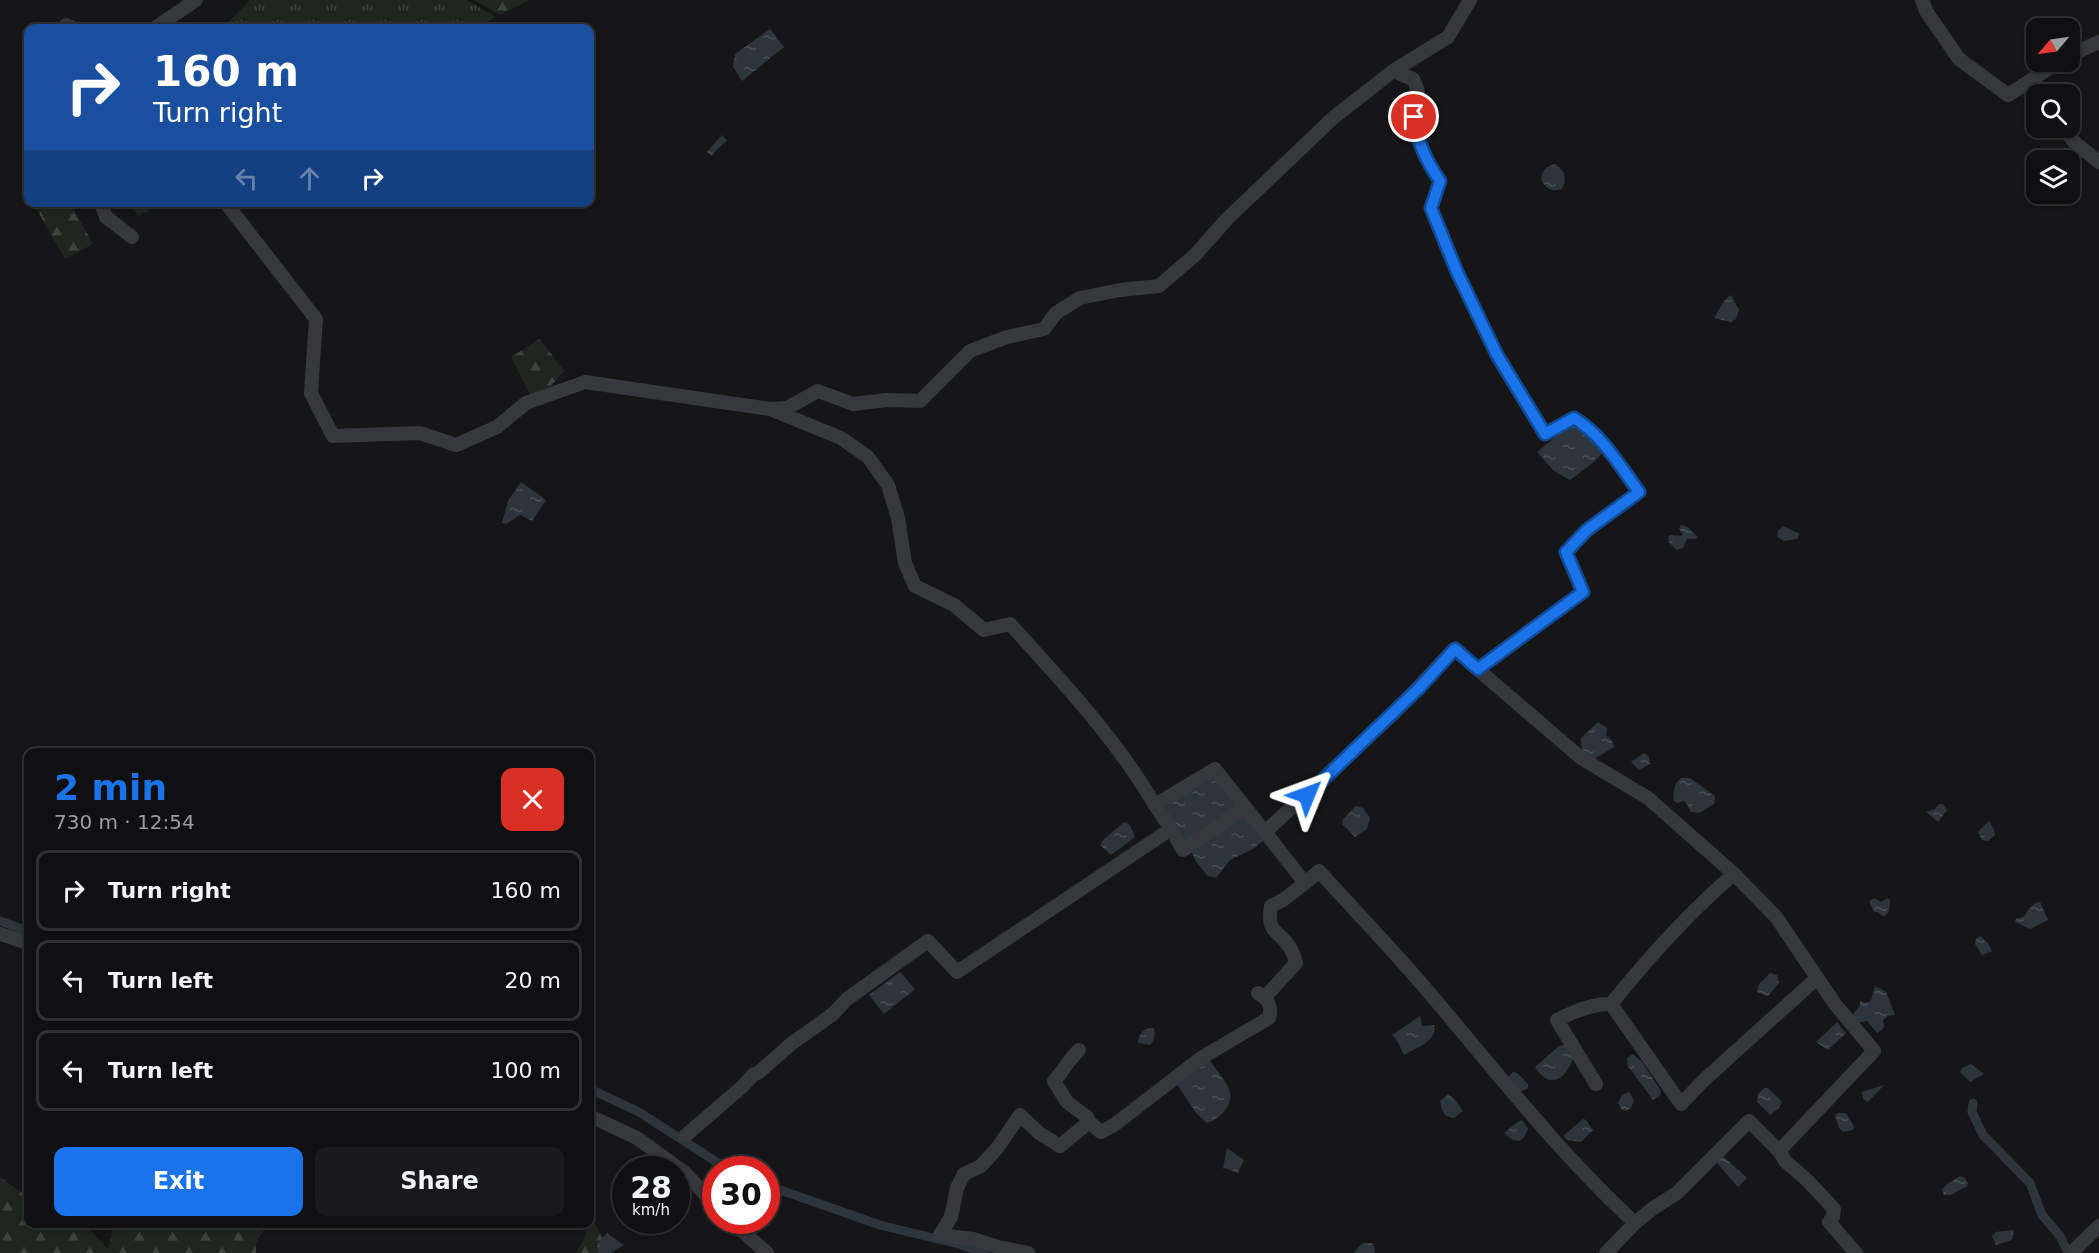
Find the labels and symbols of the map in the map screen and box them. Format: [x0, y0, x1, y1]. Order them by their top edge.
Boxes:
north arrow [2026, 18, 2080, 72]
pin [1388, 91, 1439, 142]
position arrow [1275, 763, 1339, 827]
speed limit sign: 30 [702, 1156, 780, 1234]

